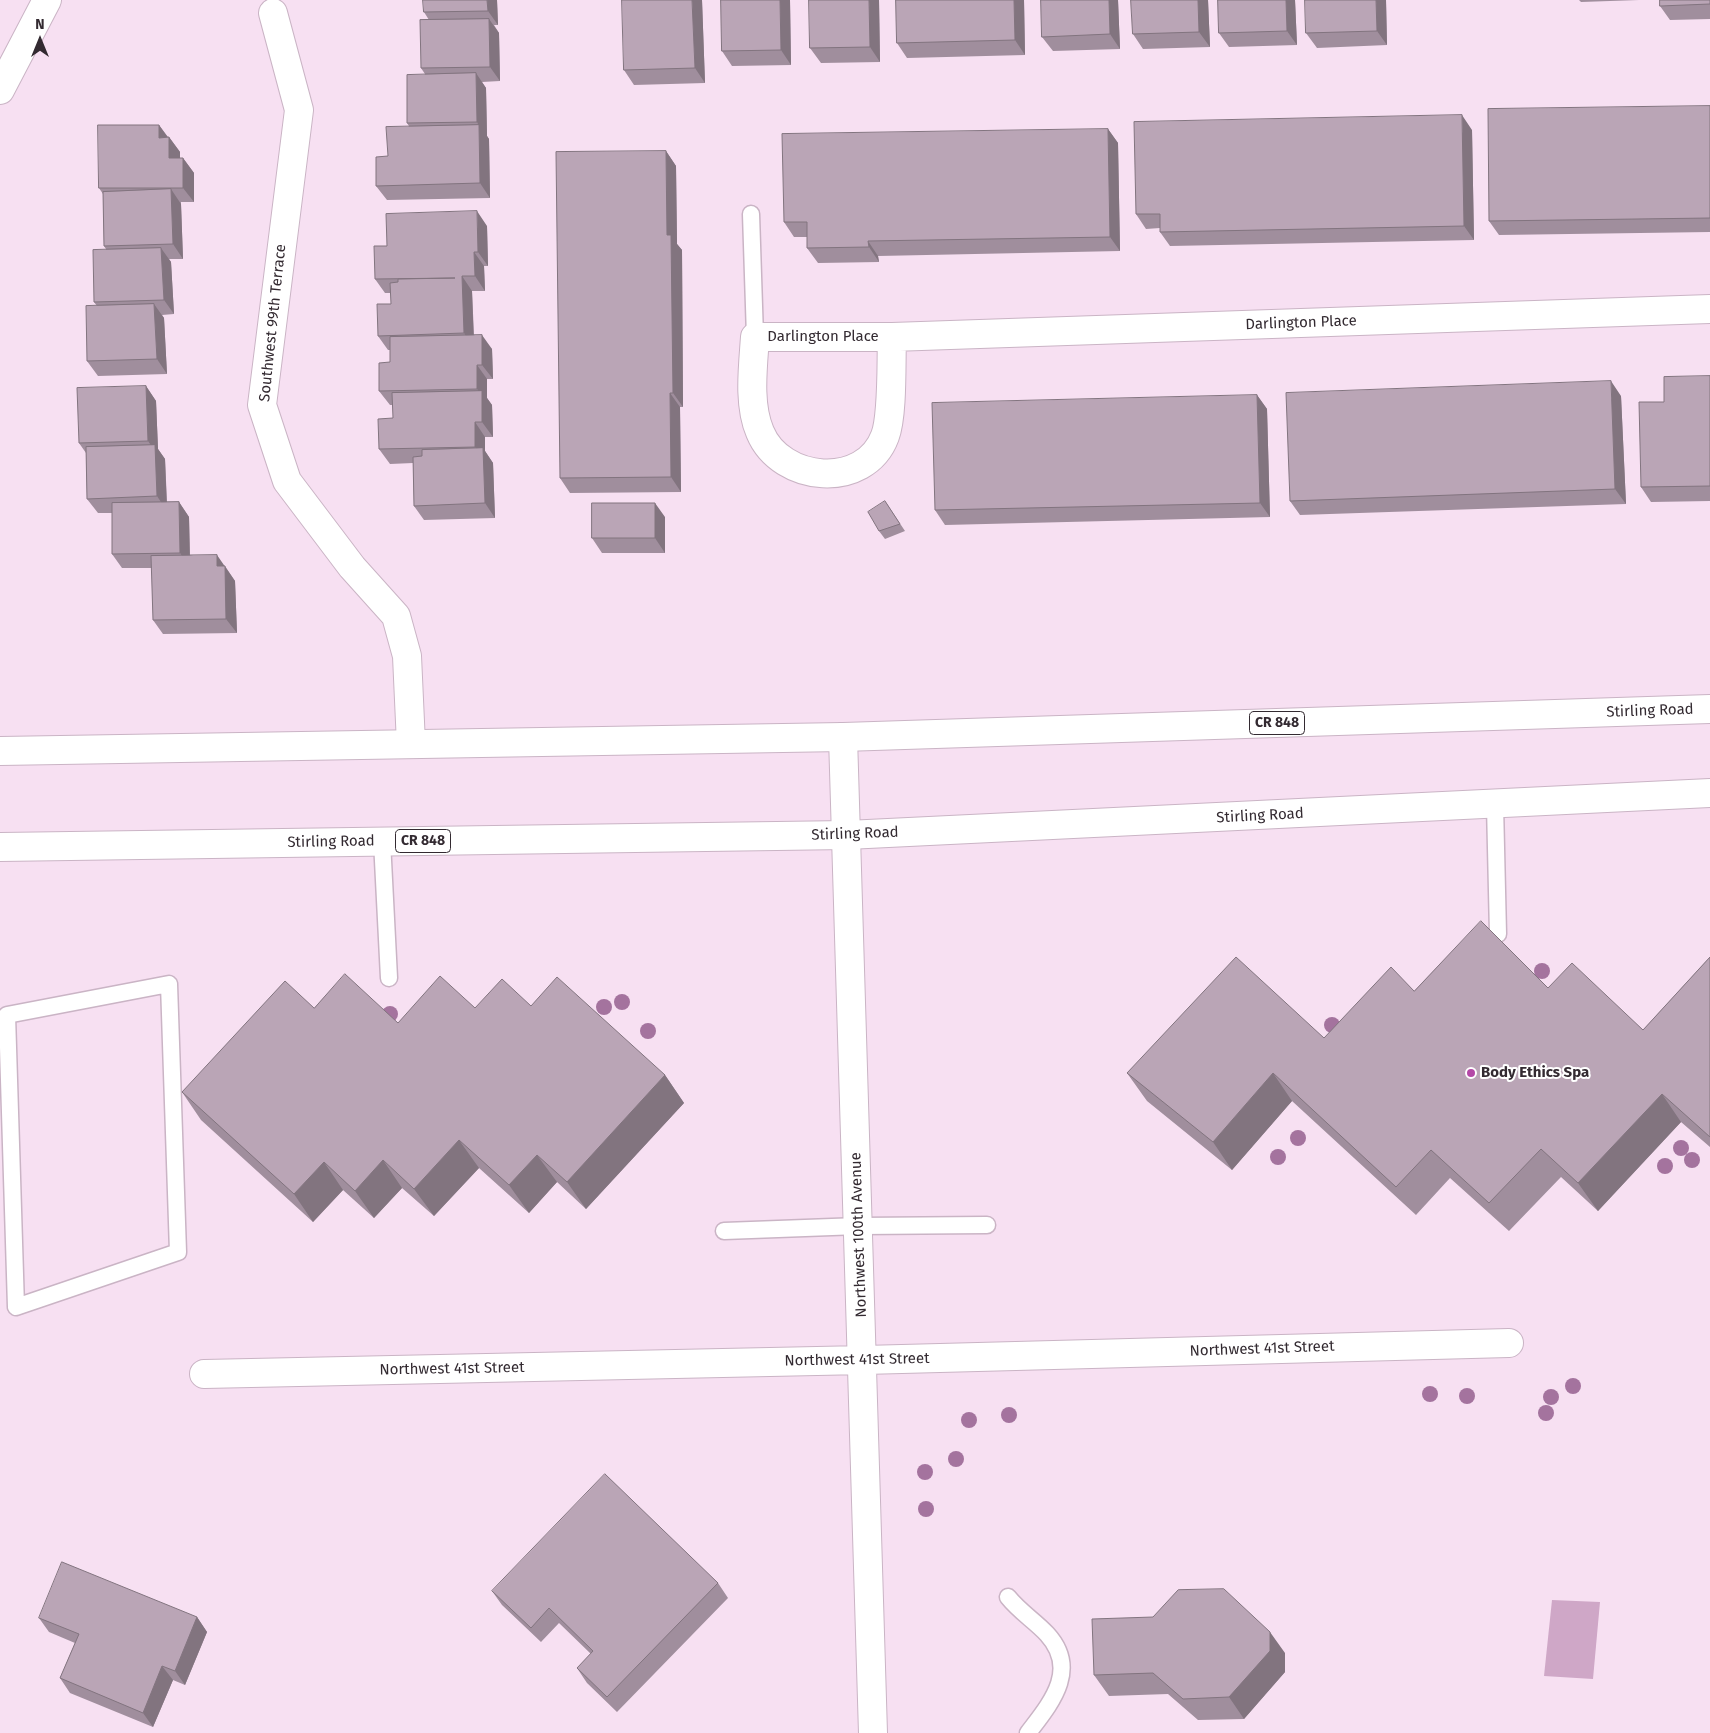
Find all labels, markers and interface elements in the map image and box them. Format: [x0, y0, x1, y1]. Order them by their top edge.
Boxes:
north arrow [15, 15, 65, 65]
text: N [35, 16, 45, 33]
street label: Southwest 99th Terrace [256, 243, 290, 403]
street label: Darlington Place [1245, 312, 1357, 334]
street label: Darlington Place [767, 328, 879, 346]
street label: Stirling Road [1606, 700, 1694, 722]
road number: CR 848 [1250, 711, 1304, 734]
street label: Stirling Road [1216, 805, 1304, 827]
street label: Stirling Road [811, 823, 899, 845]
road number: CR 848 [396, 829, 450, 852]
street label: Stirling Road [287, 832, 375, 852]
place label: Body Ethics Spa [1481, 1064, 1589, 1082]
marker: Body Ethics Spa [1465, 1067, 1477, 1079]
street label: Northwest 100th Avenue [847, 1152, 871, 1318]
street label: Northwest 41st Street [1189, 1337, 1335, 1361]
street label: Northwest 41st Street [784, 1350, 930, 1370]
street label: Northwest 41st Street [379, 1359, 525, 1379]

